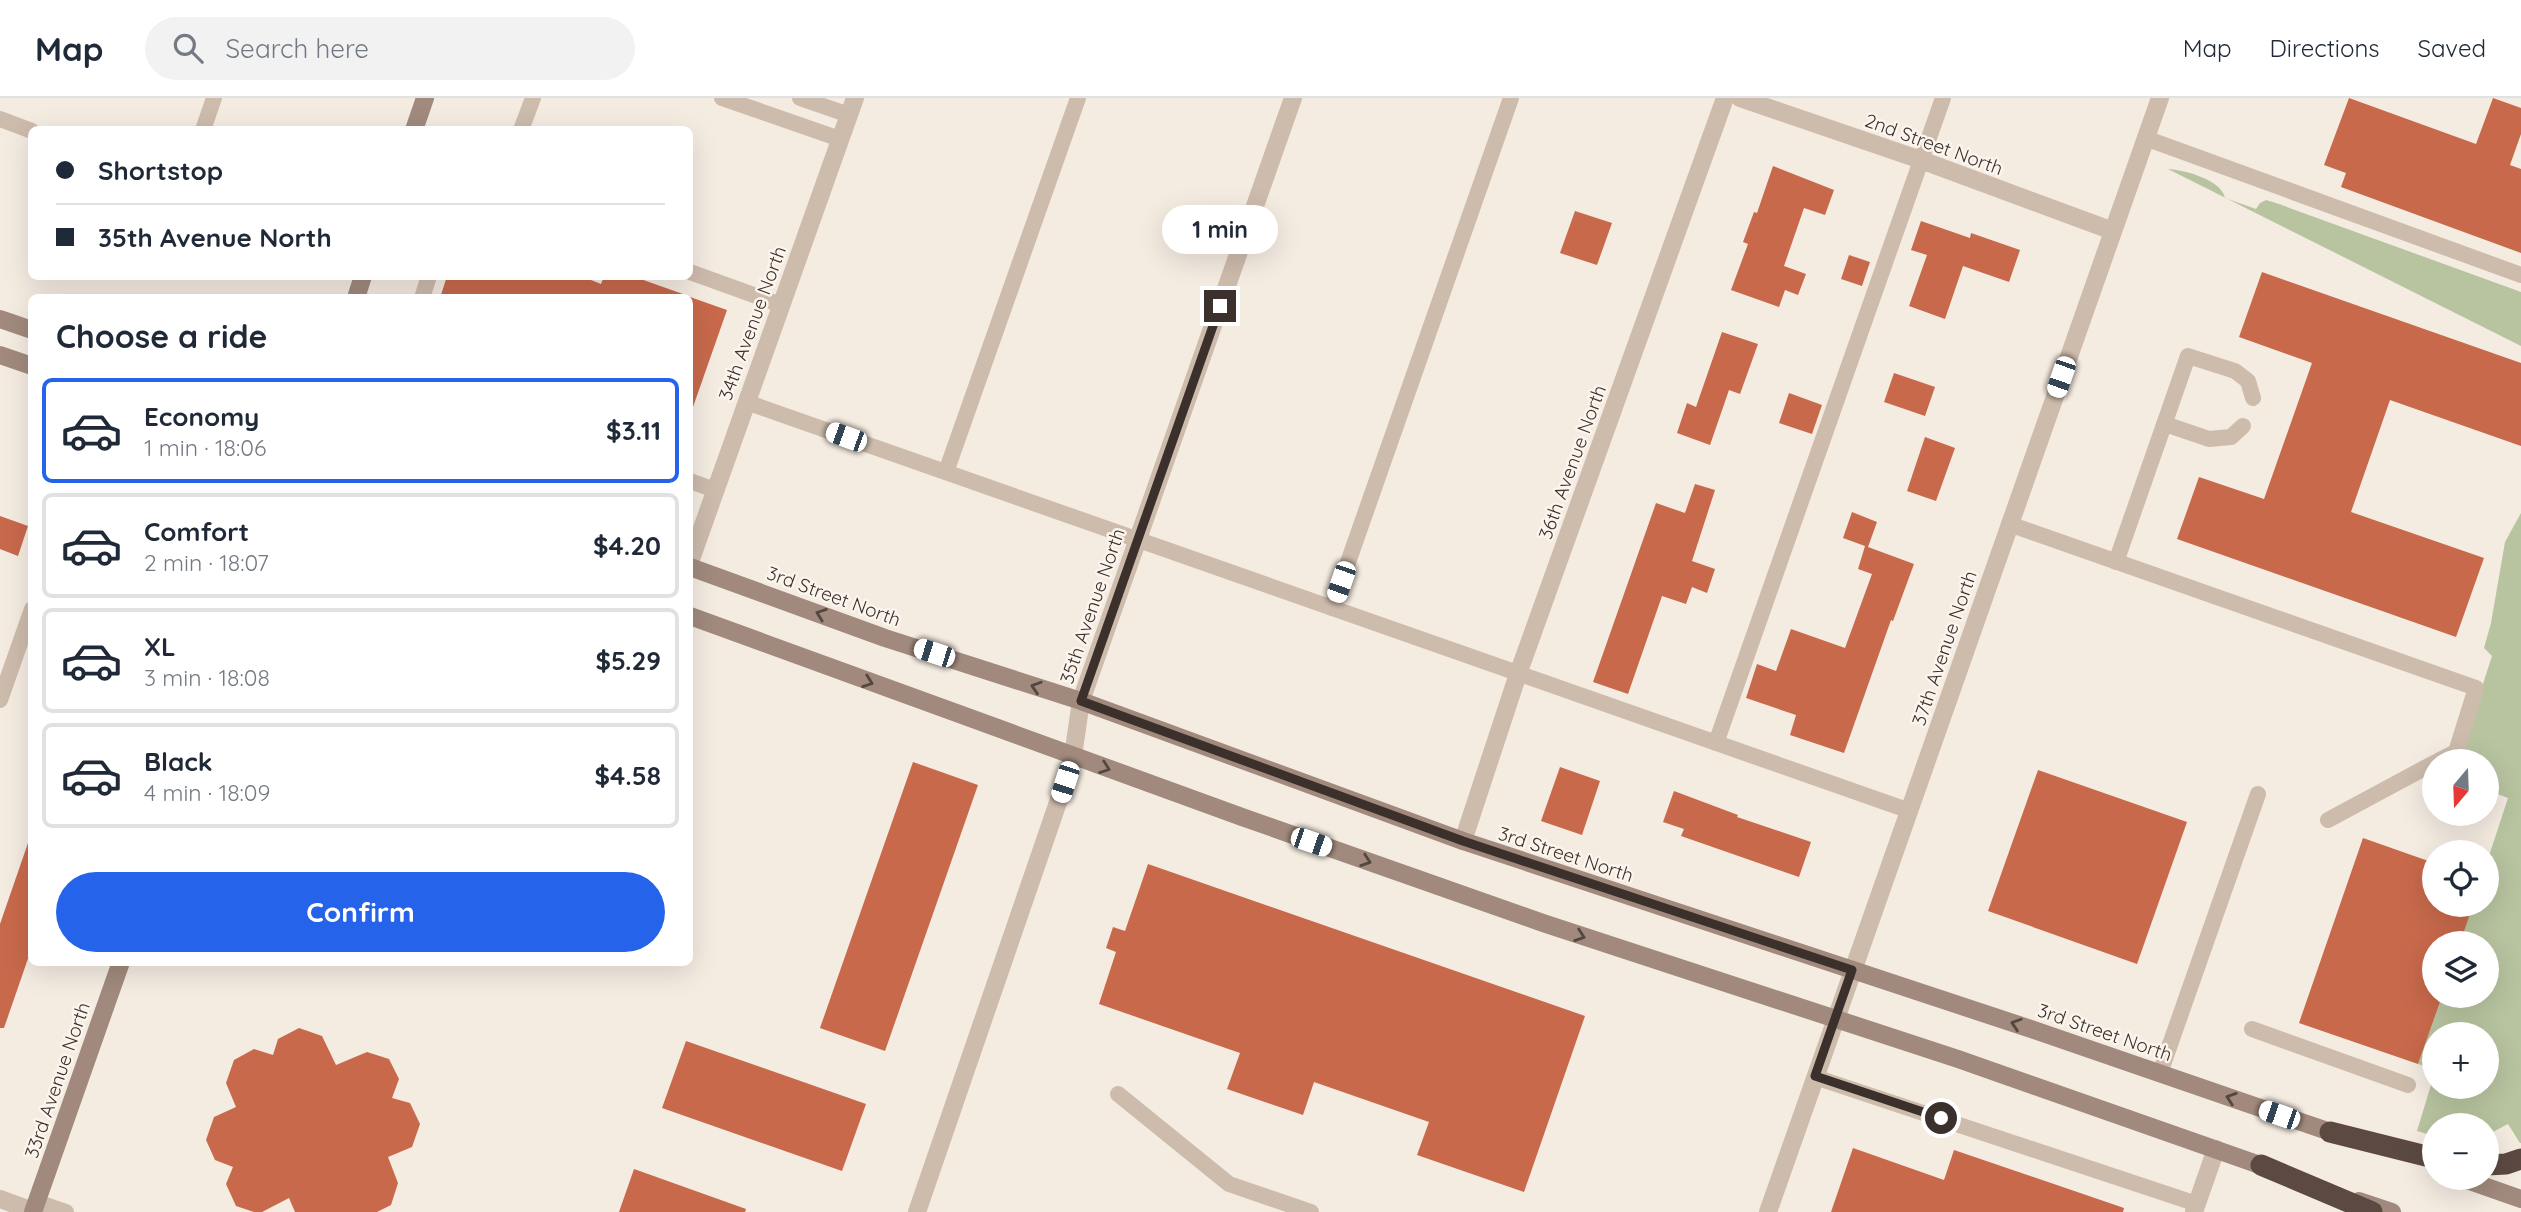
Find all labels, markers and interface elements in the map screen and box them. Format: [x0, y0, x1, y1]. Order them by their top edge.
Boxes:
search box [145, 17, 635, 80]
text: Map [35, 28, 103, 69]
icon: search [169, 29, 207, 67]
text: Search here [225, 32, 369, 65]
text: Map [2183, 33, 2232, 63]
text: Directions [2270, 33, 2380, 63]
text: Saved [2418, 33, 2486, 63]
street label: 2nd Street North [1862, 108, 2006, 180]
text: Shortstop [98, 154, 223, 187]
callout: 1 min [1162, 204, 1278, 254]
text: 1 min [1192, 215, 1248, 244]
text: 35th Avenue North [98, 221, 332, 254]
street label: 34th Avenue North [713, 243, 791, 403]
route end [1204, 290, 1236, 322]
text: Choose a ride [56, 316, 268, 356]
car [2045, 354, 2078, 400]
street label: 36th Avenue North [1533, 381, 1611, 543]
icon: car [60, 399, 123, 462]
text: Economy [144, 400, 259, 433]
text: $3.11 [606, 414, 661, 447]
car [823, 420, 870, 454]
text: 1 min · 18:06 [144, 433, 266, 462]
icon: car [60, 514, 123, 577]
text: Comfort [144, 515, 249, 548]
street label: 35th Avenue North [1054, 525, 1130, 687]
text: $4.20 [593, 529, 661, 562]
text: 2 min · 18:07 [144, 548, 269, 577]
car [1325, 559, 1358, 605]
street label: 3rd Street North [764, 561, 904, 631]
street label: 37th Avenue North [1906, 567, 1982, 729]
one-way arrow [815, 608, 827, 622]
icon: car [60, 629, 123, 692]
text: XL [144, 630, 176, 663]
car [911, 637, 958, 669]
text: $5.29 [596, 644, 661, 677]
text: 3 min · 18:08 [144, 663, 270, 692]
one-way arrow [862, 674, 874, 688]
one-way arrow [1031, 681, 1043, 695]
icon: car [60, 744, 123, 807]
text: Black [144, 745, 213, 778]
north arrow [2422, 749, 2499, 826]
map controls [2422, 749, 2499, 1190]
text: $4.58 [594, 759, 661, 792]
car [1049, 759, 1082, 805]
one-way arrow [1099, 760, 1111, 774]
text: 4 min · 18:09 [144, 778, 270, 807]
street label: 3rd Street North [1495, 821, 1637, 887]
car [1288, 825, 1335, 859]
button: locate [2422, 840, 2499, 917]
one-way arrow [1359, 853, 1371, 867]
button: Confirm [56, 872, 665, 952]
one-way arrow [1574, 928, 1586, 942]
button: layers [2422, 931, 2499, 1008]
street label: 3rd Street North [2035, 998, 2175, 1066]
street label: 33rd Avenue North [19, 999, 95, 1161]
one-way arrow [2010, 1018, 2022, 1032]
button: + [2422, 1022, 2499, 1099]
one-way arrow [2225, 1092, 2237, 1106]
car [2256, 1098, 2303, 1132]
route start [1925, 1102, 1957, 1134]
button: − [2422, 1113, 2499, 1190]

